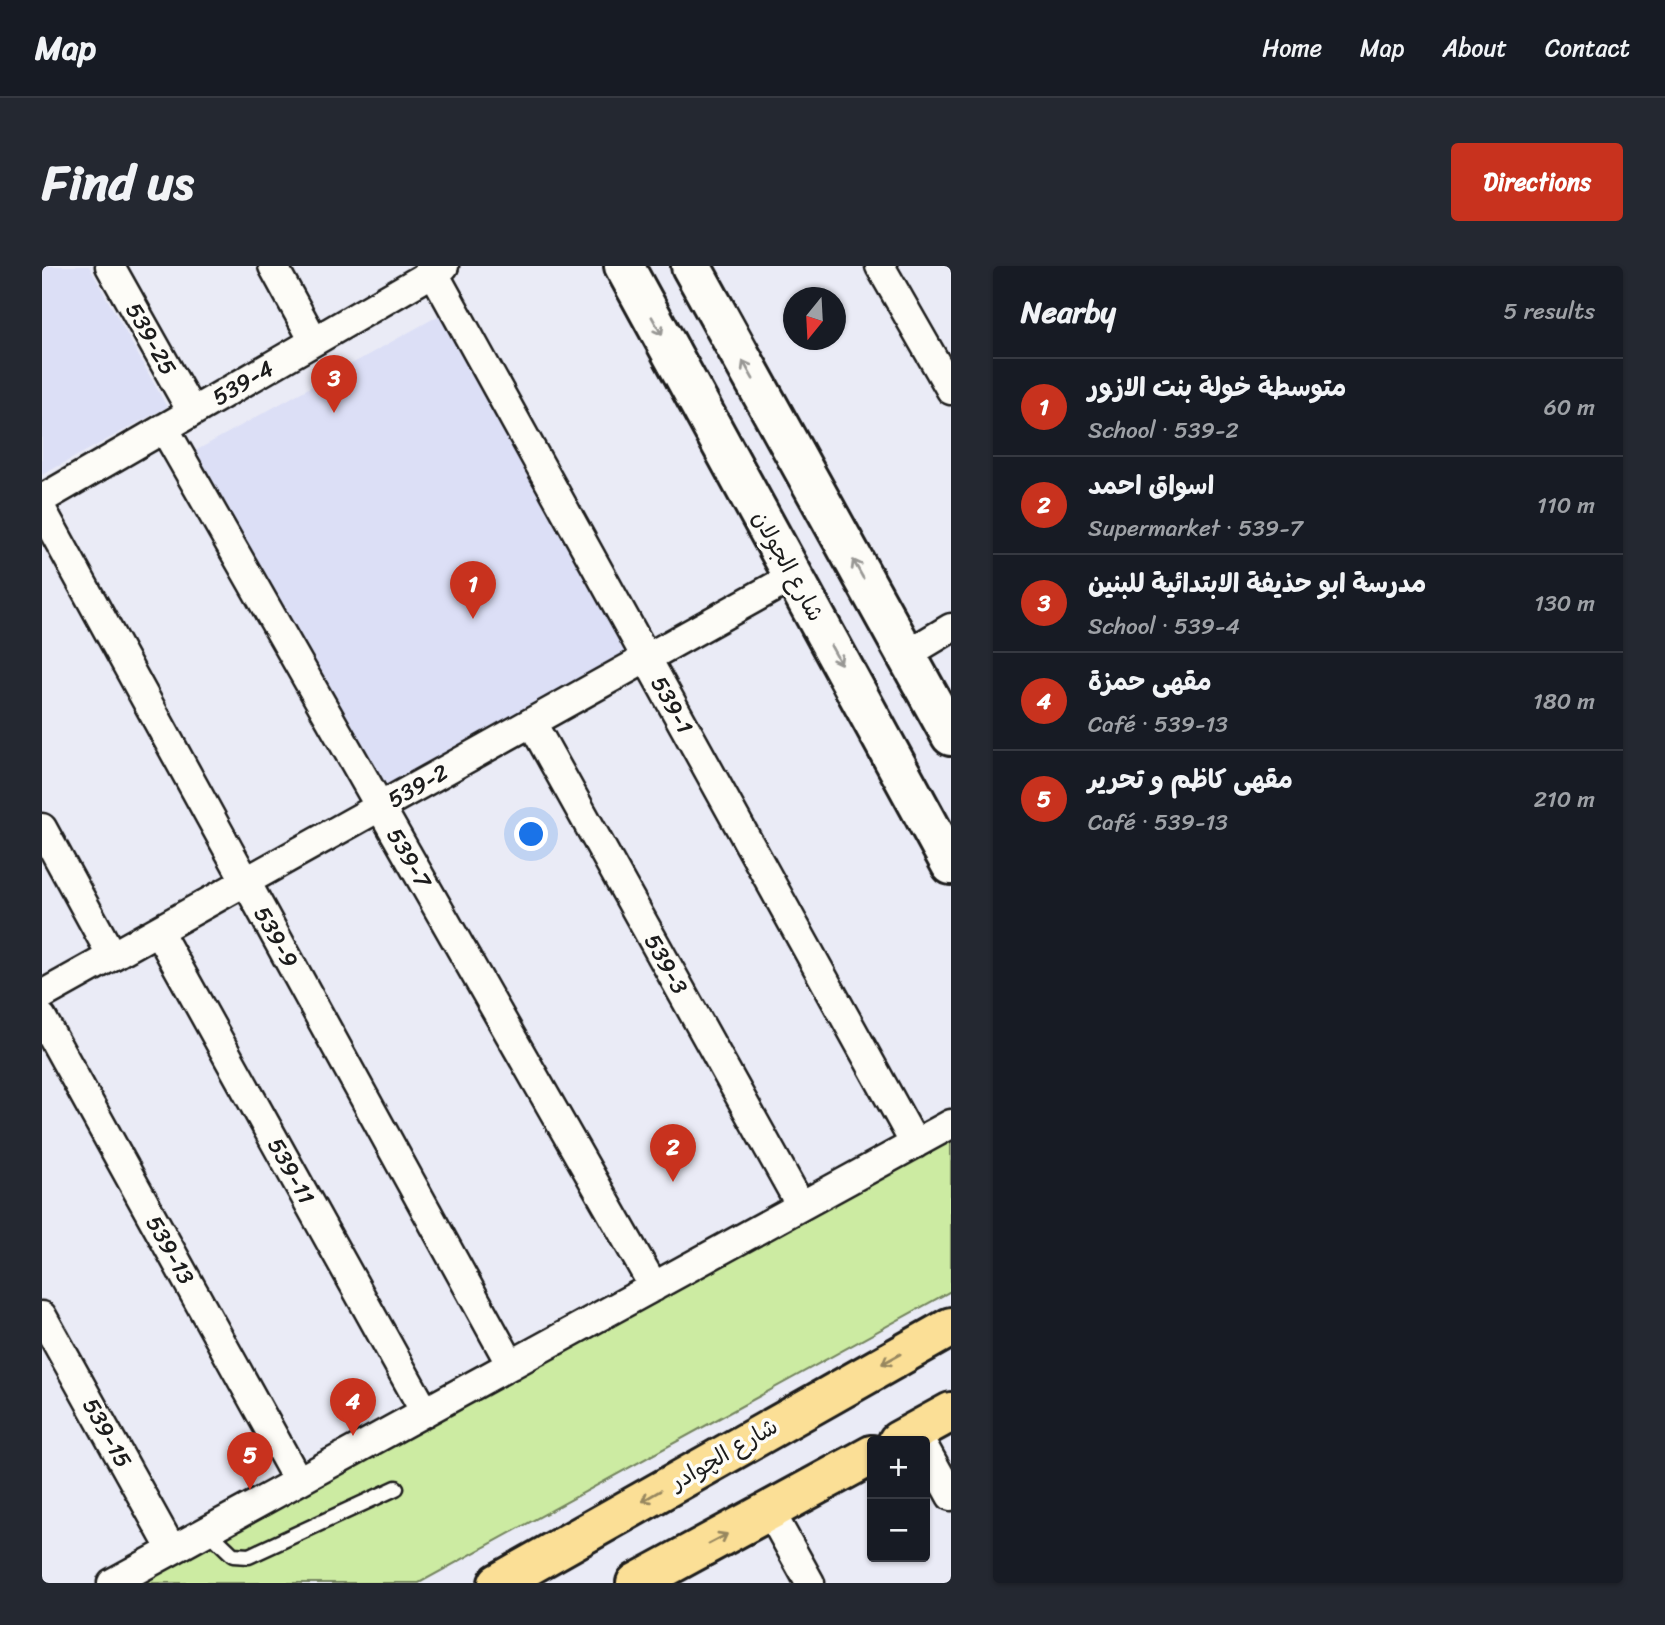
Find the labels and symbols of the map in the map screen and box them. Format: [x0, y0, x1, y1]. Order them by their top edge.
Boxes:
north arrow [783, 287, 846, 350]
street label: 539-25 [114, 295, 188, 383]
one-way arrow [651, 315, 664, 336]
street label: 539-4 [204, 349, 282, 417]
pin: 3 [311, 355, 357, 413]
one-way arrow [741, 360, 754, 381]
street label: شارع الجولان [740, 503, 836, 629]
one-way arrow [851, 559, 865, 580]
pin: 1 [450, 561, 496, 619]
one-way arrow [830, 644, 843, 665]
street label: 539-1 [639, 668, 705, 742]
street label: 539-2 [380, 752, 456, 820]
your location [514, 817, 548, 851]
street label: 539-7 [375, 820, 444, 898]
street label: 539-9 [242, 898, 310, 976]
street label: 539-3 [633, 926, 700, 1002]
pin: 2 [650, 1124, 696, 1182]
street label: 539-11 [256, 1130, 326, 1212]
street label: 539-13 [134, 1208, 206, 1293]
one-way arrow [882, 1352, 902, 1366]
pin: 4 [330, 1378, 376, 1436]
street label: 539-15 [71, 1390, 143, 1476]
street label: شارع الچوادر [660, 1406, 786, 1503]
pin: 5 [227, 1432, 273, 1490]
one-way arrow [641, 1490, 662, 1503]
one-way arrow [707, 1532, 728, 1545]

